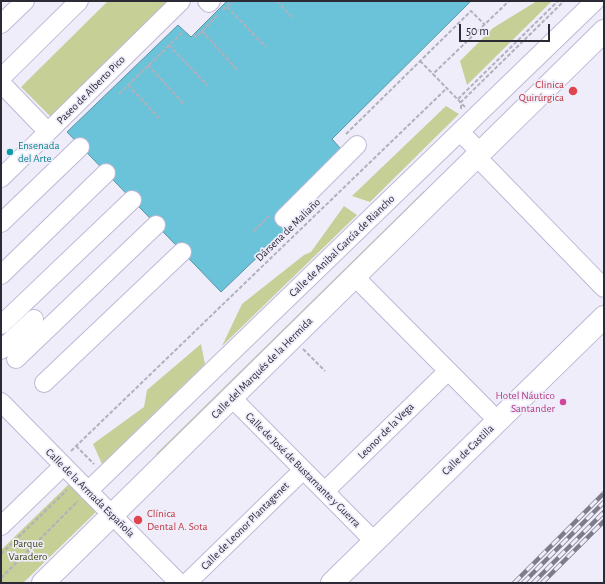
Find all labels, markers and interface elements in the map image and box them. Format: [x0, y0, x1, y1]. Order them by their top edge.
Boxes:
scale bar [461, 16, 552, 42]
text: 50 m [466, 25, 489, 37]
street label: Paseo de Alberto Pico [54, 53, 128, 127]
place label: Clinica Quirúrgica [519, 78, 564, 104]
marker: Clinica Quirúrgica [567, 85, 579, 97]
place label: Ensenada del Arte [18, 139, 60, 165]
marker: Ensenada del Arte [5, 147, 15, 157]
street label: Calle de Anibal García de Riancho [286, 192, 398, 300]
street label: Dársena de Maliaño [253, 196, 323, 264]
street label: Calle del Marqués de la Hermida [209, 315, 315, 421]
place label: Hotel Náutico Santander [496, 389, 555, 415]
marker: Hotel Náutico Santander [558, 397, 568, 407]
street label: Leonor de la Vega [355, 400, 417, 462]
street label: Calle de José de Bustamante y Guerra [243, 410, 363, 530]
street label: Calle de Castilla [439, 422, 497, 478]
street label: Calle de la Armada Española [43, 446, 137, 540]
street label: Calle de Leonor Plantagenet [198, 479, 292, 573]
place label: Clínica Dental A. Sota [147, 507, 208, 533]
marker: Clínica Dental A. Sota [132, 514, 144, 526]
park label: Parque Varadero [9, 537, 47, 563]

